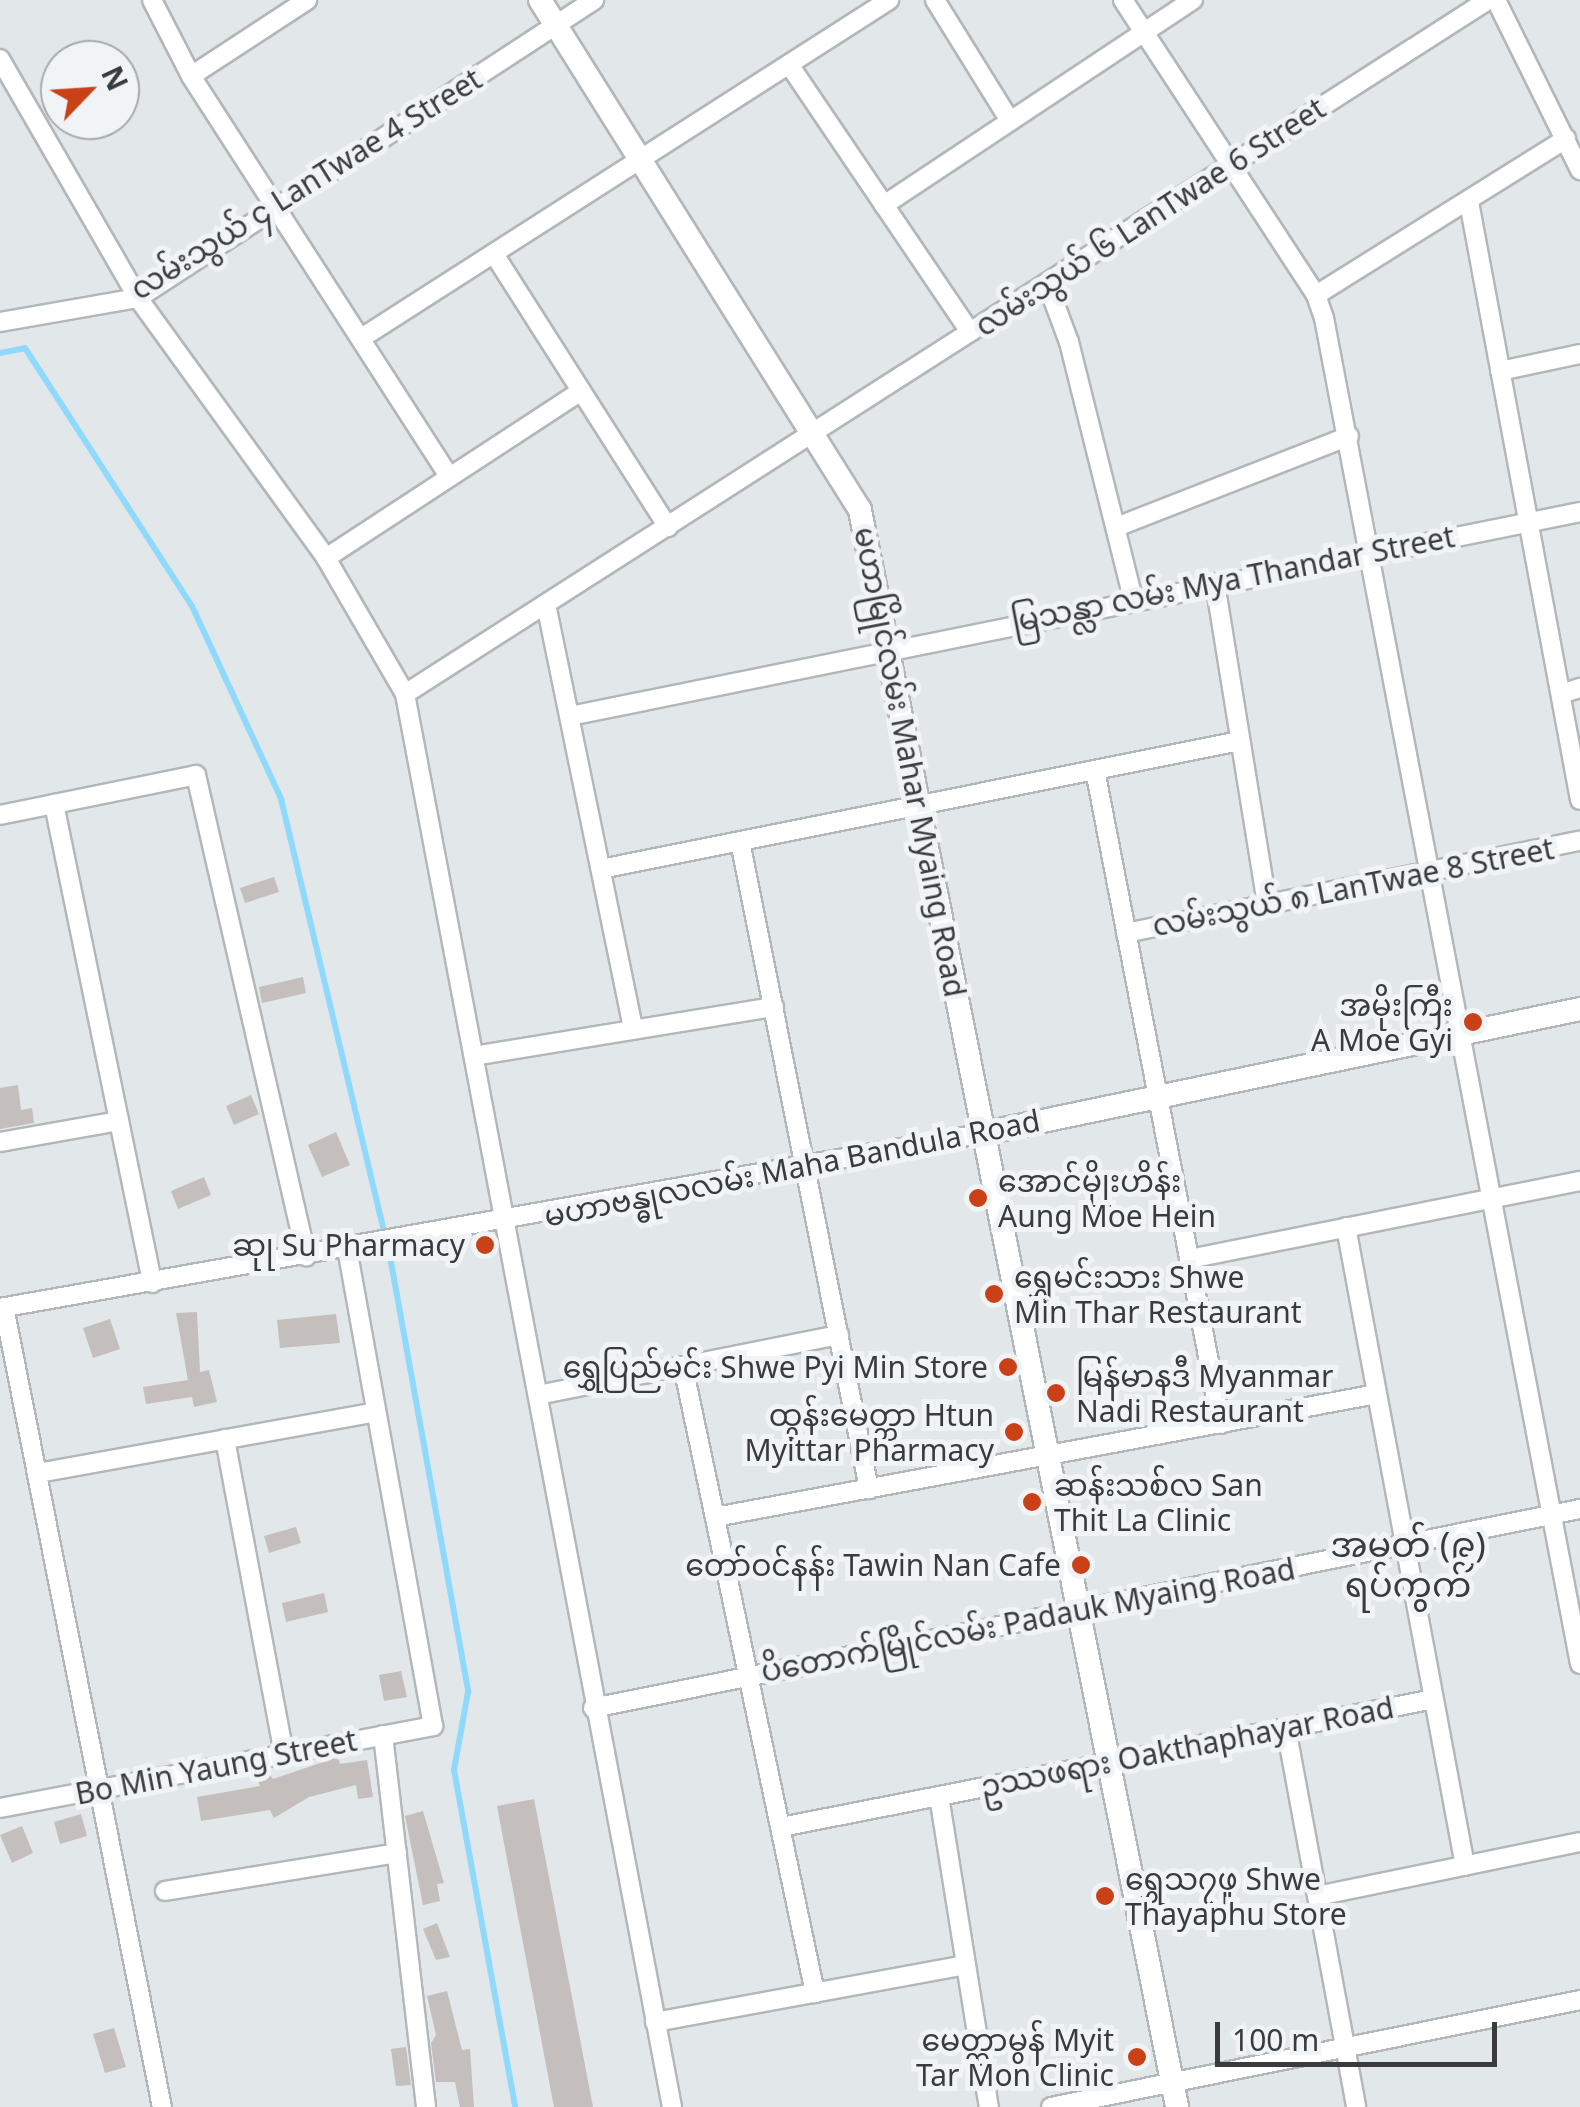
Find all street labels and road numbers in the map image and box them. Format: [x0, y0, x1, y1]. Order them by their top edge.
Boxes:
street label: လမ်းသွယ် ၄ LanTwae 4 Street [124, 61, 488, 307]
street label: လမ်းသွယ် ၆ LanTwae 6 Street [968, 90, 1332, 344]
street label: မြသန္လာ လမ်း Mya Thandar Street [1008, 518, 1458, 640]
street label: မဟာမြိုင်လမ်း Mahar Myaing Road [847, 524, 973, 1000]
street label: လမ်းသွယ် ၈ LanTwae 8 Street [1149, 830, 1557, 944]
street label: မဟာဗန္ဓုလလမ်း Maha Bandula Road [541, 1102, 1043, 1234]
street label: ပိတောက်မြိုင်လမ်း Padauk Myaing Road [758, 1551, 1298, 1689]
street label: ဥဿဖရား Oakthaphayar Road [977, 1689, 1397, 1805]
street label: Bo Min Yaung Street [72, 1722, 360, 1812]

